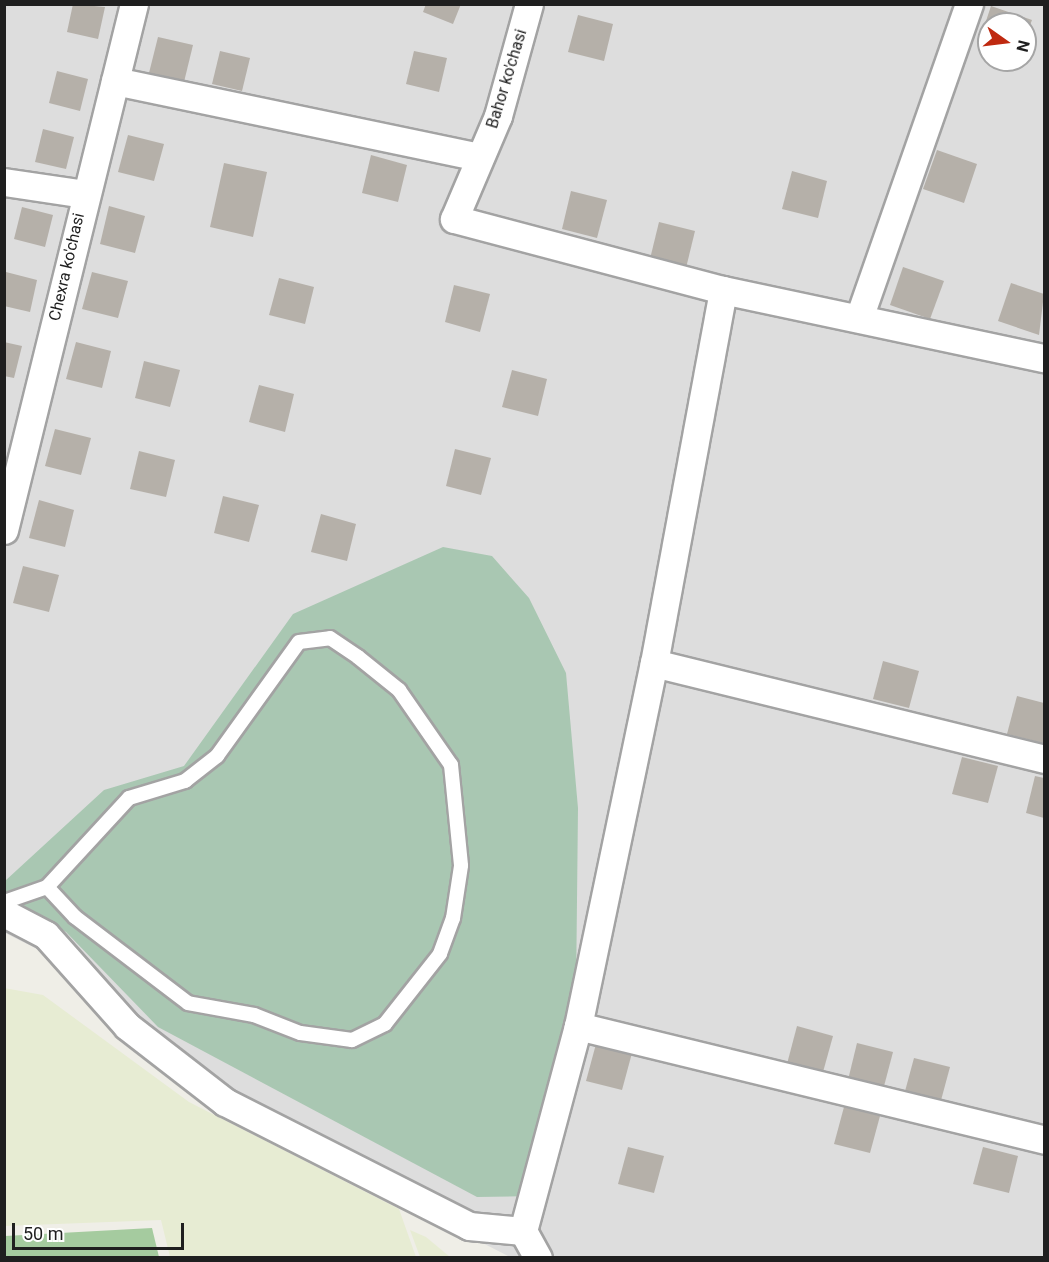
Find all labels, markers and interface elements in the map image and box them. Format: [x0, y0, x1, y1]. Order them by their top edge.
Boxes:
north arrow [977, 12, 1037, 72]
street label: Bahor ko'chasi [483, 27, 531, 131]
text: N [1012, 38, 1034, 54]
street label: Chexra ko'chasi [45, 211, 89, 323]
scale bar [15, 1211, 188, 1249]
text: 50 m [23, 1223, 63, 1244]

